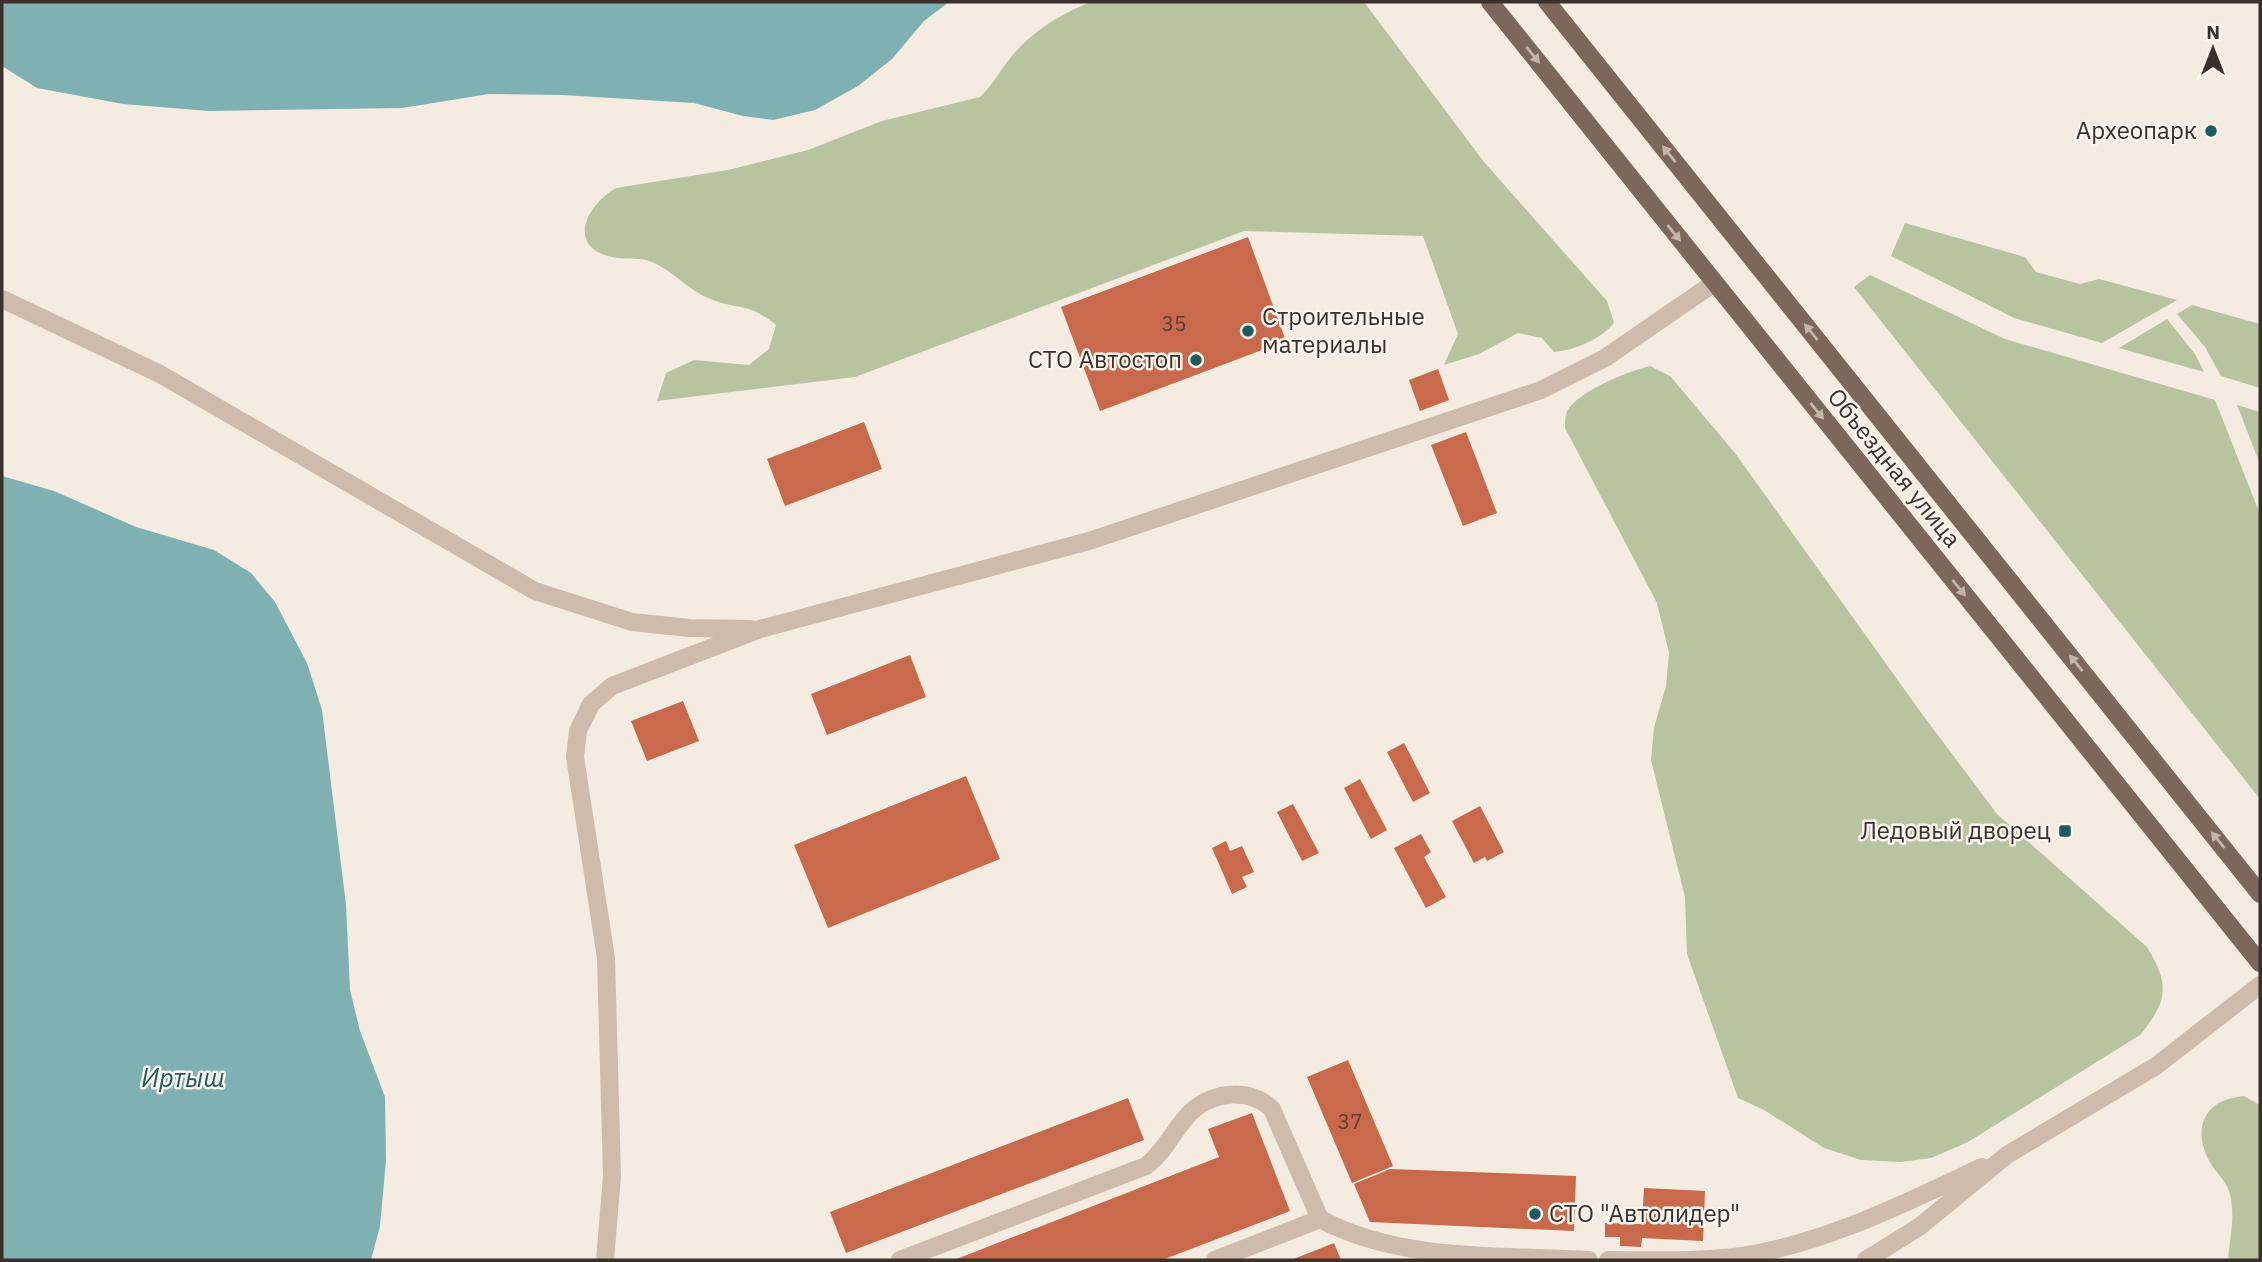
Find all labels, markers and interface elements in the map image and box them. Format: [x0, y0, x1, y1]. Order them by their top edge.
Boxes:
north arrow [2178, 14, 2248, 84]
text: N [2206, 20, 2220, 44]
one-way arrow [1525, 46, 1540, 64]
place label: Археопарк [2076, 114, 2197, 146]
marker: Археопарк [2203, 123, 2219, 139]
one-way arrow [1662, 146, 1677, 163]
one-way arrow [1667, 224, 1681, 242]
place label: Строительные материалы [1262, 300, 1425, 360]
house number: 35 [1161, 309, 1187, 337]
marker: Строительные материалы [1240, 323, 1256, 339]
one-way arrow [1804, 323, 1819, 341]
place label: СТО Автостоп [1028, 343, 1182, 375]
marker: СТО Автостоп [1188, 352, 1204, 368]
street label: Объездная улица [1821, 381, 1969, 554]
one-way arrow [1809, 401, 1824, 419]
one-way arrow [1951, 580, 1966, 597]
one-way arrow [2068, 654, 2083, 672]
place label: Ледовый дворец [1860, 814, 2051, 846]
marker: Ледовый дворец [2057, 823, 2073, 839]
one-way arrow [2210, 832, 2225, 850]
water label: Иртыш [141, 1060, 225, 1094]
house number: 37 [1337, 1107, 1363, 1135]
place label: СТО "Автолидер" [1549, 1197, 1740, 1229]
marker: СТО "Автолидер" [1527, 1206, 1543, 1222]

